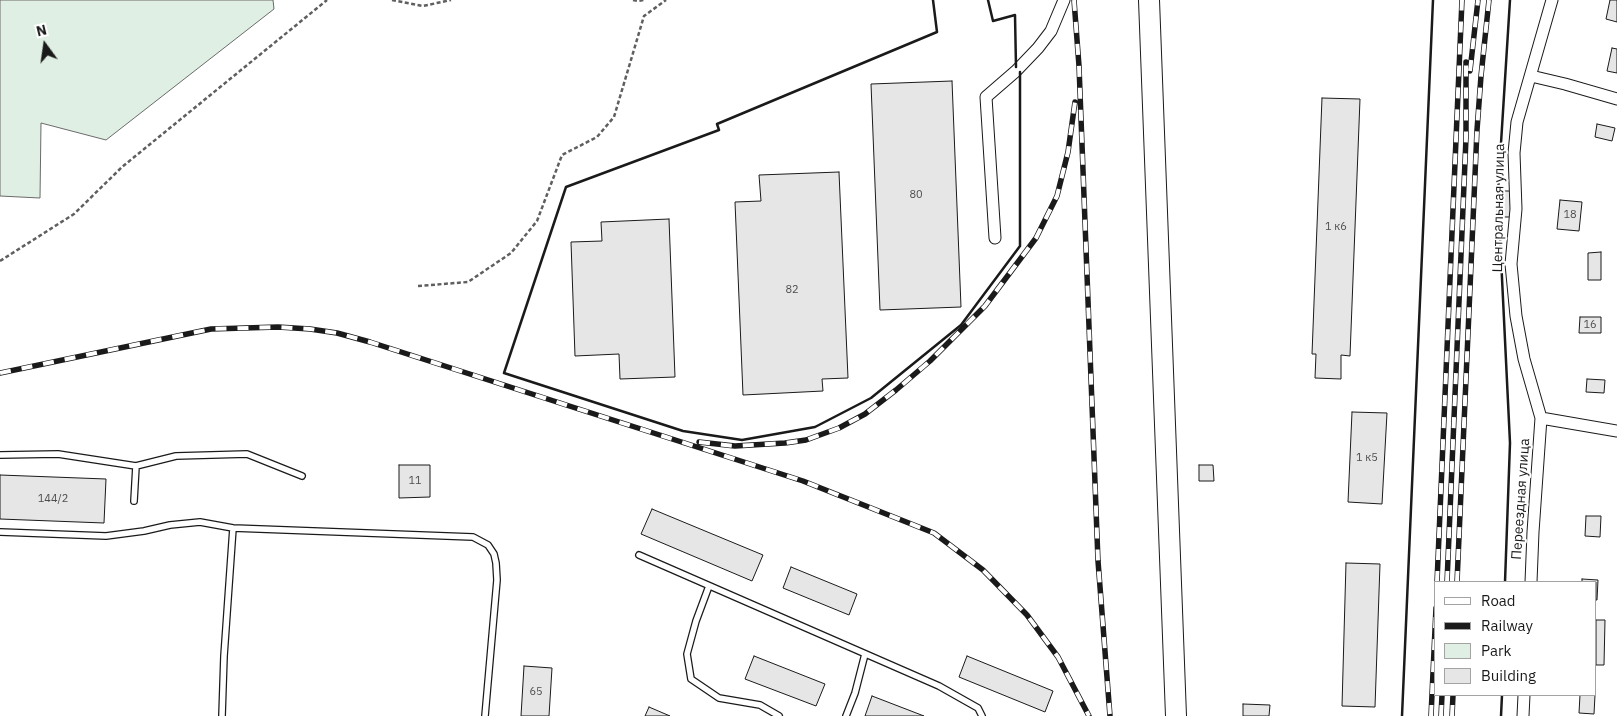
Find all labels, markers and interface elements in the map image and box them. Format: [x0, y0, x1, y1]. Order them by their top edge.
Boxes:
north arrow [20, 20, 70, 70]
text: N [34, 20, 48, 40]
street label: Центральная улица [1489, 143, 1509, 273]
house number: 80 [909, 188, 923, 202]
house number: 18 [1563, 208, 1577, 222]
house number: 1 к6 [1325, 220, 1347, 234]
house number: 82 [785, 283, 799, 297]
house number: 16 [1583, 318, 1597, 332]
street label: Переездная улица [1508, 438, 1534, 560]
house number: 1 к5 [1356, 451, 1378, 465]
house number: 11 [408, 474, 422, 488]
house number: 144/2 [38, 492, 68, 506]
legend [1434, 581, 1597, 696]
text: Road [1481, 591, 1516, 610]
text: Railway [1481, 616, 1533, 635]
text: Park [1481, 641, 1511, 660]
text: Building [1481, 666, 1536, 685]
house number: 65 [529, 685, 543, 699]

